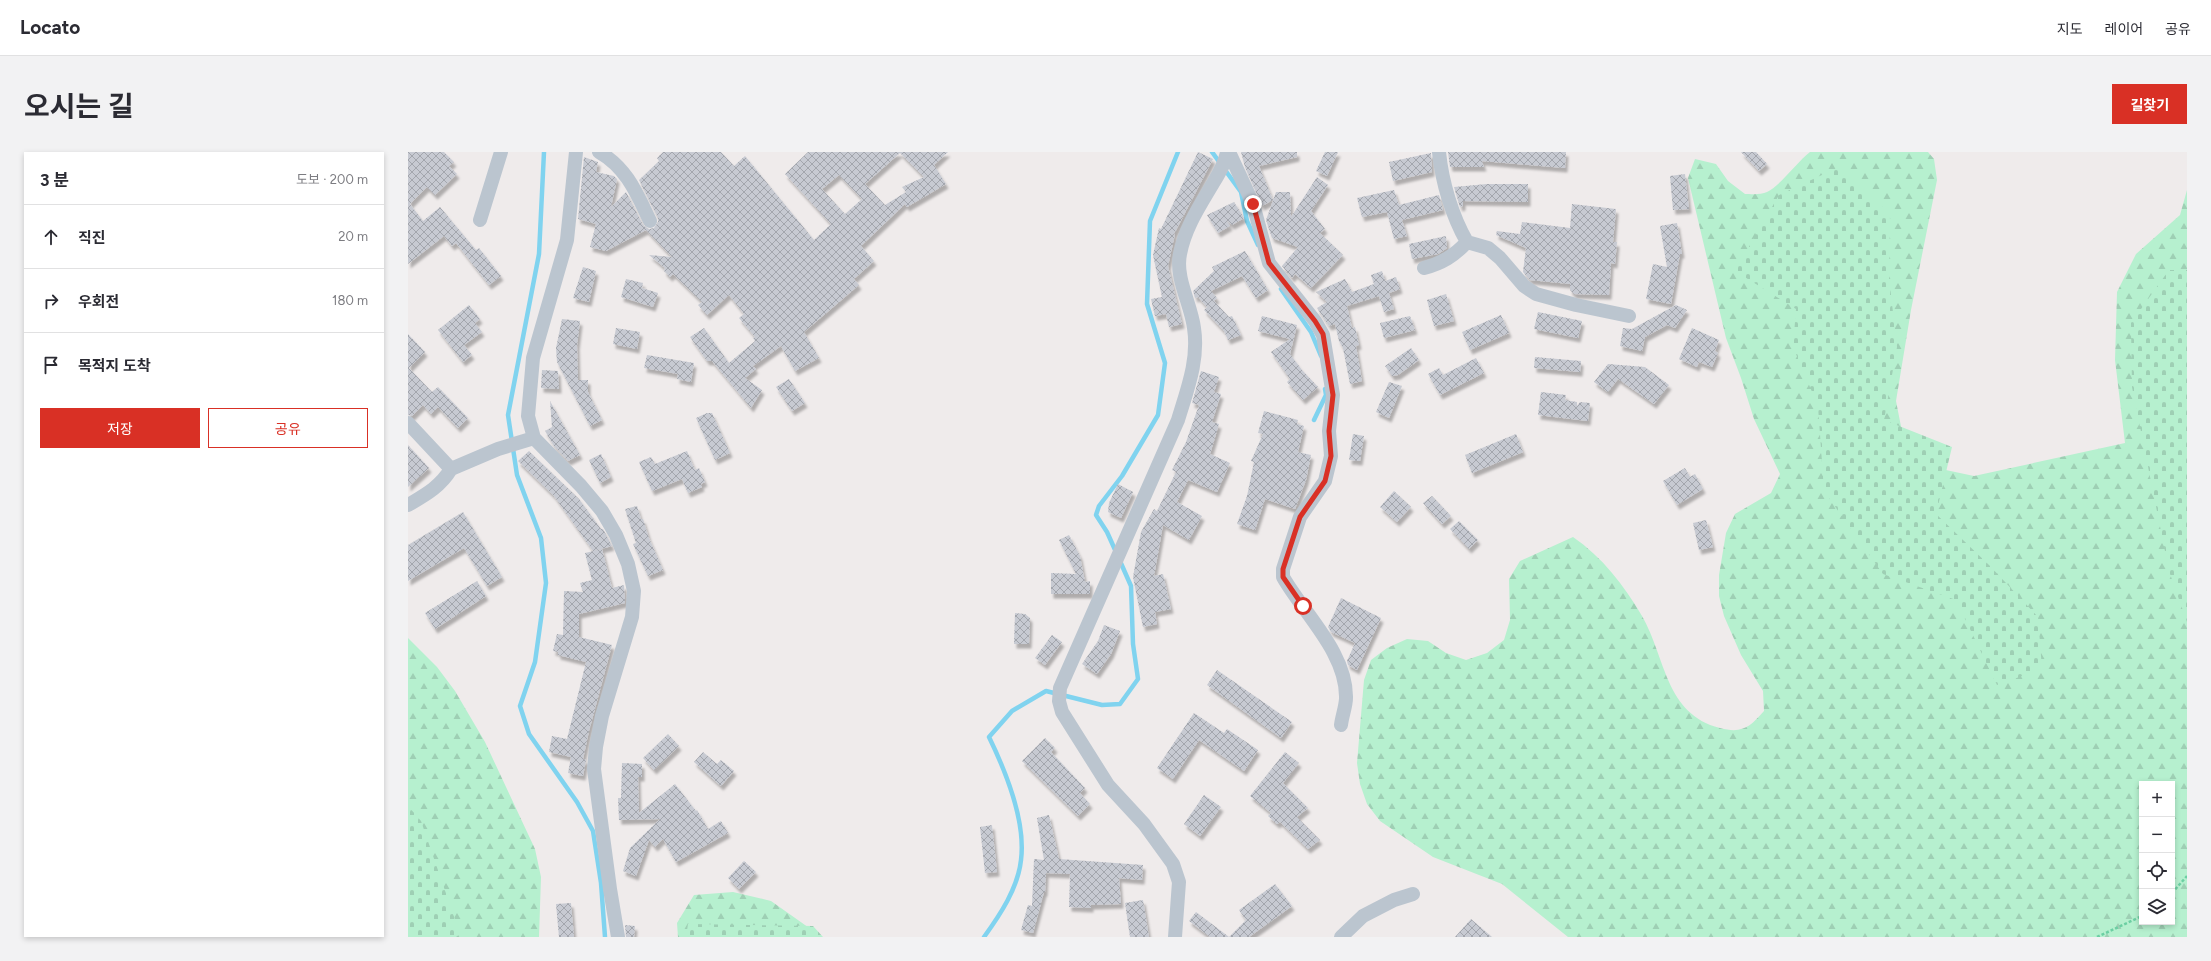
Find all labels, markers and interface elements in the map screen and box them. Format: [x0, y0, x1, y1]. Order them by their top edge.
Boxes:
text: Locato [20, 16, 80, 39]
text: 지도 [2057, 21, 2083, 38]
text: 레이어 [2105, 21, 2143, 38]
text: 공유 [2165, 21, 2191, 38]
button: 길찾기 [2112, 84, 2187, 124]
text: 오시는 길 [24, 89, 134, 123]
text: 3 분 [40, 170, 69, 190]
text: 도보 · 200 m [296, 172, 368, 187]
route end [1244, 195, 1262, 213]
icon: ahead [40, 226, 62, 248]
text: 직진 [78, 229, 106, 247]
text: 20 m [338, 229, 368, 244]
icon: right [40, 290, 62, 312]
text: 우회전 [78, 293, 119, 311]
text: 180 m [332, 293, 368, 308]
icon: arrive [40, 354, 62, 376]
text: 목적지 도착 [78, 357, 151, 375]
button: 저장 [40, 408, 200, 448]
button: 공유 [208, 408, 368, 448]
route start [1294, 597, 1312, 615]
map controls [2139, 781, 2175, 925]
button: + [2139, 781, 2175, 817]
button: − [2139, 817, 2175, 853]
button: locate [2139, 853, 2175, 889]
button: layers [2139, 889, 2175, 925]

